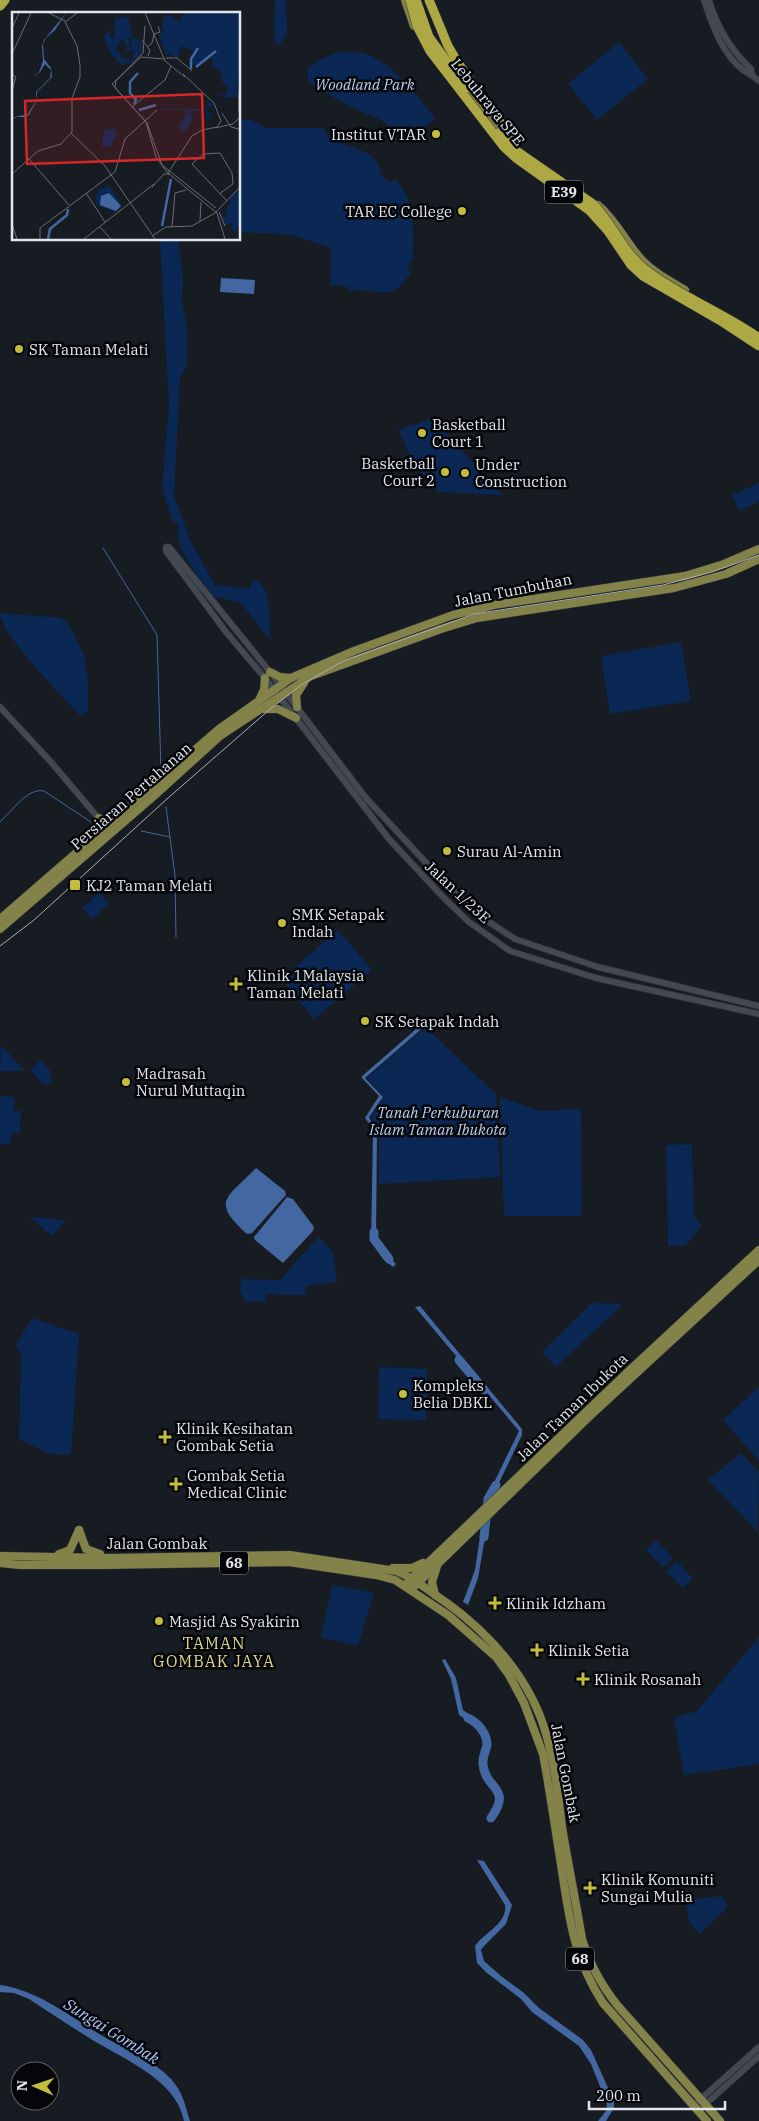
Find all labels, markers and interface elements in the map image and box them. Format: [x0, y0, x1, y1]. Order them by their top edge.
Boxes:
inset map [12, 12, 240, 240]
street label: Lebuhraya SPE [447, 55, 529, 149]
park label: Woodland Park [315, 75, 415, 94]
place label: Institut VTAR [331, 125, 426, 144]
marker: Institut VTAR [430, 128, 442, 140]
road number: E39 [545, 180, 583, 203]
place label: TAR EC College [345, 202, 452, 221]
marker: TAR EC College [456, 205, 468, 217]
place label: SK Taman Melati [29, 340, 149, 359]
marker: SK Taman Melati [13, 343, 25, 355]
place label: Basketball Court 1 [432, 415, 506, 451]
marker: Basketball Court 1 [416, 427, 428, 439]
place label: Basketball Court 2 [361, 454, 435, 490]
place label: Under Construction [475, 455, 568, 491]
marker: Basketball Court 2 [439, 466, 451, 478]
marker: Under Construction [459, 467, 471, 479]
street label: Jalan Tumbuhan [453, 569, 574, 611]
street label: Persiaran Pertahanan [67, 738, 196, 854]
place label: Surau Al-Amin [457, 842, 562, 861]
marker: Surau Al-Amin [441, 845, 453, 857]
street label: Jalan 1/23E [421, 857, 495, 927]
place label: KJ2 Taman Melati [86, 876, 213, 895]
marker: KJ2 Taman Melati [68, 878, 82, 892]
place label: SMK Setapak Indah [292, 905, 385, 941]
marker: SMK Setapak Indah [276, 917, 288, 929]
place label: Klinik 1Malaysia Taman Melati [247, 966, 364, 1002]
marker: Klinik 1Malaysia Taman Melati [229, 977, 243, 991]
place label: SK Setapak Indah [375, 1012, 499, 1031]
marker: SK Setapak Indah [359, 1015, 371, 1027]
place label: Madrasah Nurul Muttaqin [136, 1064, 246, 1100]
marker: Madrasah Nurul Muttaqin [120, 1076, 132, 1088]
park label: Tanah Perkuburan Islam Taman Ibukota [368, 1103, 508, 1139]
street label: Jalan Taman Ibukota [512, 1349, 632, 1465]
place label: Kompleks Belia DBKL [413, 1376, 492, 1412]
marker: Kompleks Belia DBKL [397, 1388, 409, 1400]
place label: Klinik Kesihatan Gombak Setia [176, 1419, 294, 1455]
marker: Klinik Kesihatan Gombak Setia [158, 1430, 172, 1444]
place label: Gombak Setia Medical Clinic [187, 1466, 287, 1502]
marker: Gombak Setia Medical Clinic [169, 1477, 183, 1491]
street label: Jalan Gombak [107, 1534, 207, 1553]
road number: 68 [220, 1552, 248, 1575]
place label: Klinik Idzham [506, 1594, 606, 1613]
marker: Klinik Idzham [488, 1596, 502, 1610]
place label: Masjid As Syakirin [169, 1612, 300, 1631]
marker: Masjid As Syakirin [153, 1615, 165, 1627]
district label: TAMAN GOMBAK JAYA [153, 1633, 275, 1671]
place label: Klinik Setia [548, 1641, 629, 1660]
marker: Klinik Setia [530, 1643, 544, 1657]
place label: Klinik Rosanah [594, 1670, 701, 1689]
marker: Klinik Rosanah [576, 1672, 590, 1686]
street label: Jalan Gombak [547, 1722, 585, 1824]
place label: Klinik Komuniti Sungai Mulia [601, 1870, 714, 1906]
marker: Klinik Komuniti Sungai Mulia [583, 1881, 597, 1895]
road number: 68 [566, 1948, 594, 1970]
water label: Sungai Gombak [60, 1993, 164, 2069]
north arrow [10, 2061, 60, 2111]
scale bar [589, 2078, 725, 2110]
text: N [13, 2080, 31, 2091]
text: 200 m [596, 2086, 641, 2105]

